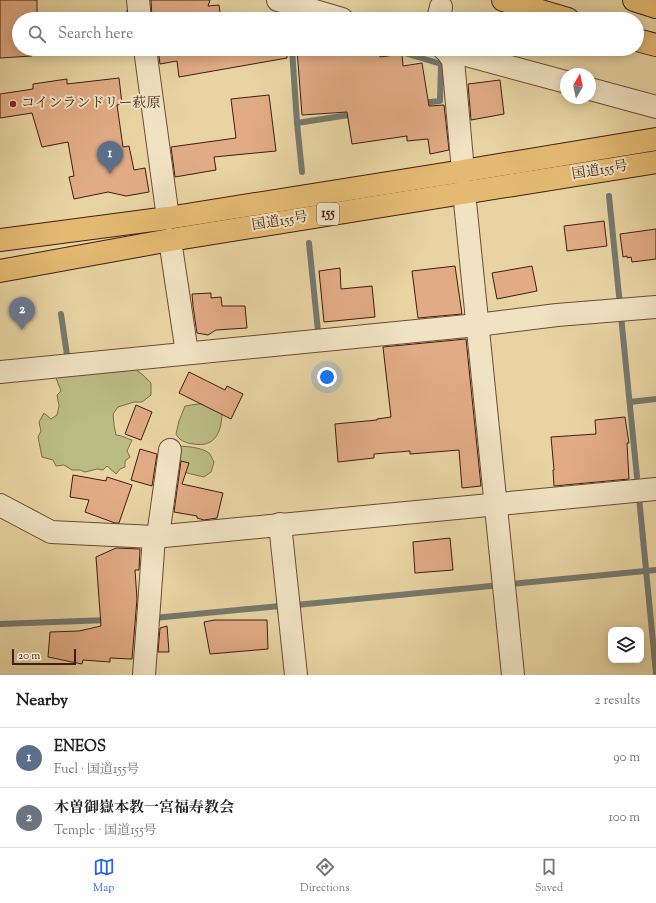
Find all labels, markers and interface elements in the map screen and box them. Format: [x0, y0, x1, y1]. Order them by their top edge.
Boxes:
search box [12, 12, 644, 56]
icon: search [26, 23, 48, 45]
text: Search here [58, 24, 133, 45]
north arrow [560, 68, 596, 104]
place label: コインランドリー萩原 [21, 94, 161, 114]
marker: コインランドリー萩原 [8, 99, 18, 109]
pin: 1 [97, 141, 123, 174]
street label: 国道155号 [571, 157, 629, 185]
road number: 155 [317, 203, 339, 225]
street label: 国道155号 [251, 208, 309, 236]
pin: 2 [9, 297, 35, 330]
your location [317, 367, 337, 387]
map controls [608, 627, 644, 663]
button: layers [608, 627, 644, 663]
scale bar [12, 647, 76, 666]
text: 20 m [18, 648, 40, 664]
text: Nearby [16, 689, 68, 713]
text: 2 results [595, 692, 640, 710]
text: ENEOS [54, 737, 106, 758]
text: 1 [27, 749, 31, 767]
text: 90 m [613, 749, 640, 767]
text: Fuel · 国道155号 [54, 761, 139, 779]
text: 木曽御嶽本教一宮福寿教会 [54, 798, 234, 819]
text: 2 [26, 809, 32, 827]
text: 100 m [608, 809, 640, 827]
text: Temple · 国道155号 [54, 822, 157, 840]
tab: Map [93, 856, 115, 896]
tab: Directions [300, 856, 350, 896]
tab: Saved [535, 856, 563, 896]

